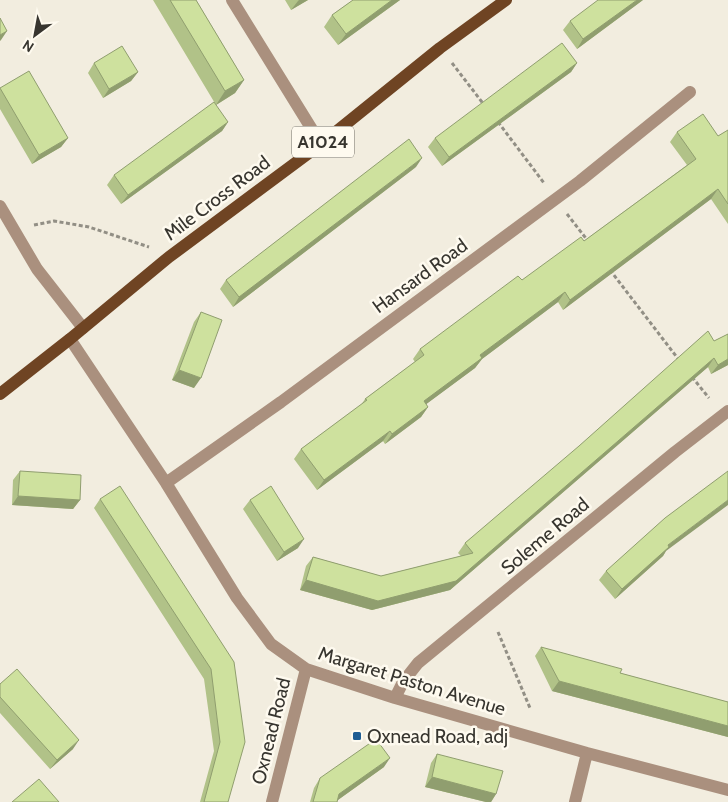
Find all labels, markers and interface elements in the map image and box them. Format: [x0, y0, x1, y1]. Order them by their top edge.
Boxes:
north arrow [10, 10, 60, 60]
text: N [19, 36, 37, 56]
road number: A1024 [292, 126, 354, 158]
street label: Mile Cross Road [160, 151, 274, 245]
street label: Hansard Road [368, 234, 472, 318]
street label: Soleme Road [496, 493, 594, 579]
street label: Margaret Paston Avenue [316, 642, 509, 721]
street label: Oxnead Road [247, 675, 295, 787]
place label: Oxnead Road, adj [367, 725, 508, 748]
marker: Oxnead Road, adj [351, 730, 363, 742]

